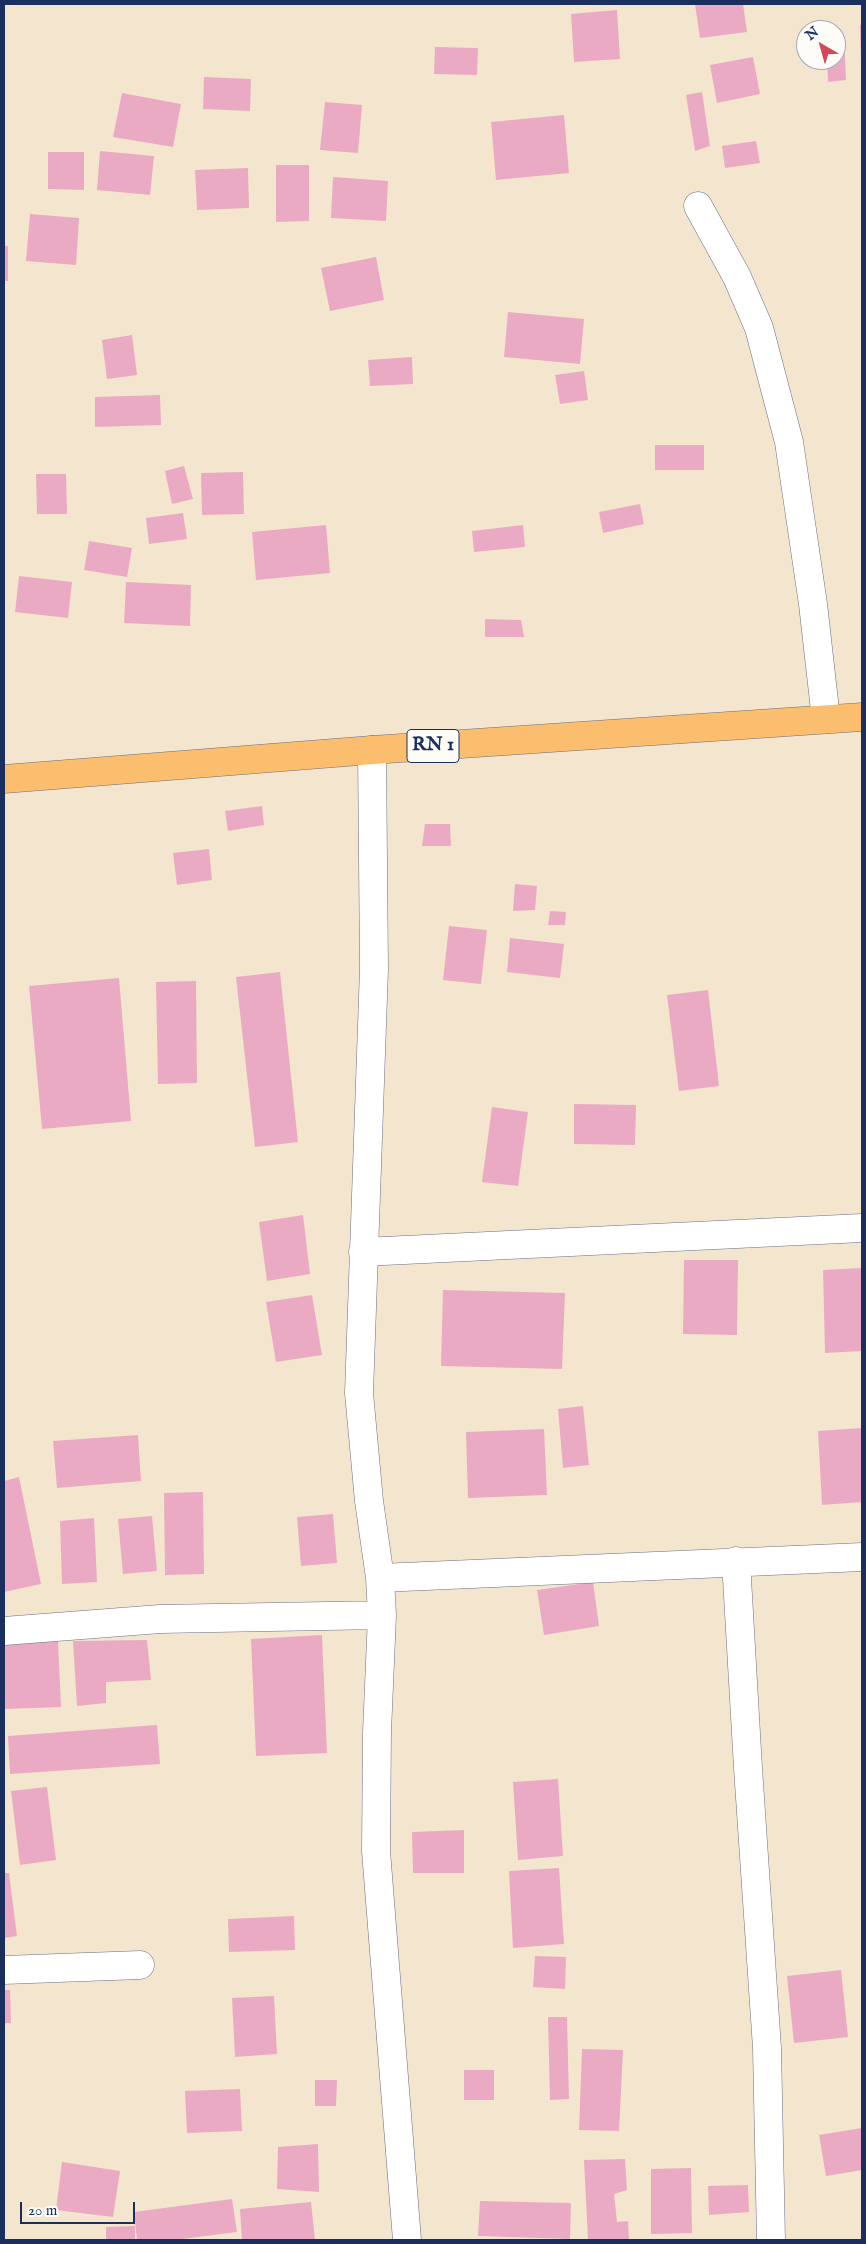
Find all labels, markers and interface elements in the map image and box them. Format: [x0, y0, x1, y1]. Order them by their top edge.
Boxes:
north arrow [796, 20, 846, 70]
text: N [802, 23, 823, 45]
road number: RN 1 [407, 729, 459, 762]
scale bar [22, 2192, 138, 2224]
text: 20 m [28, 2201, 57, 2220]

